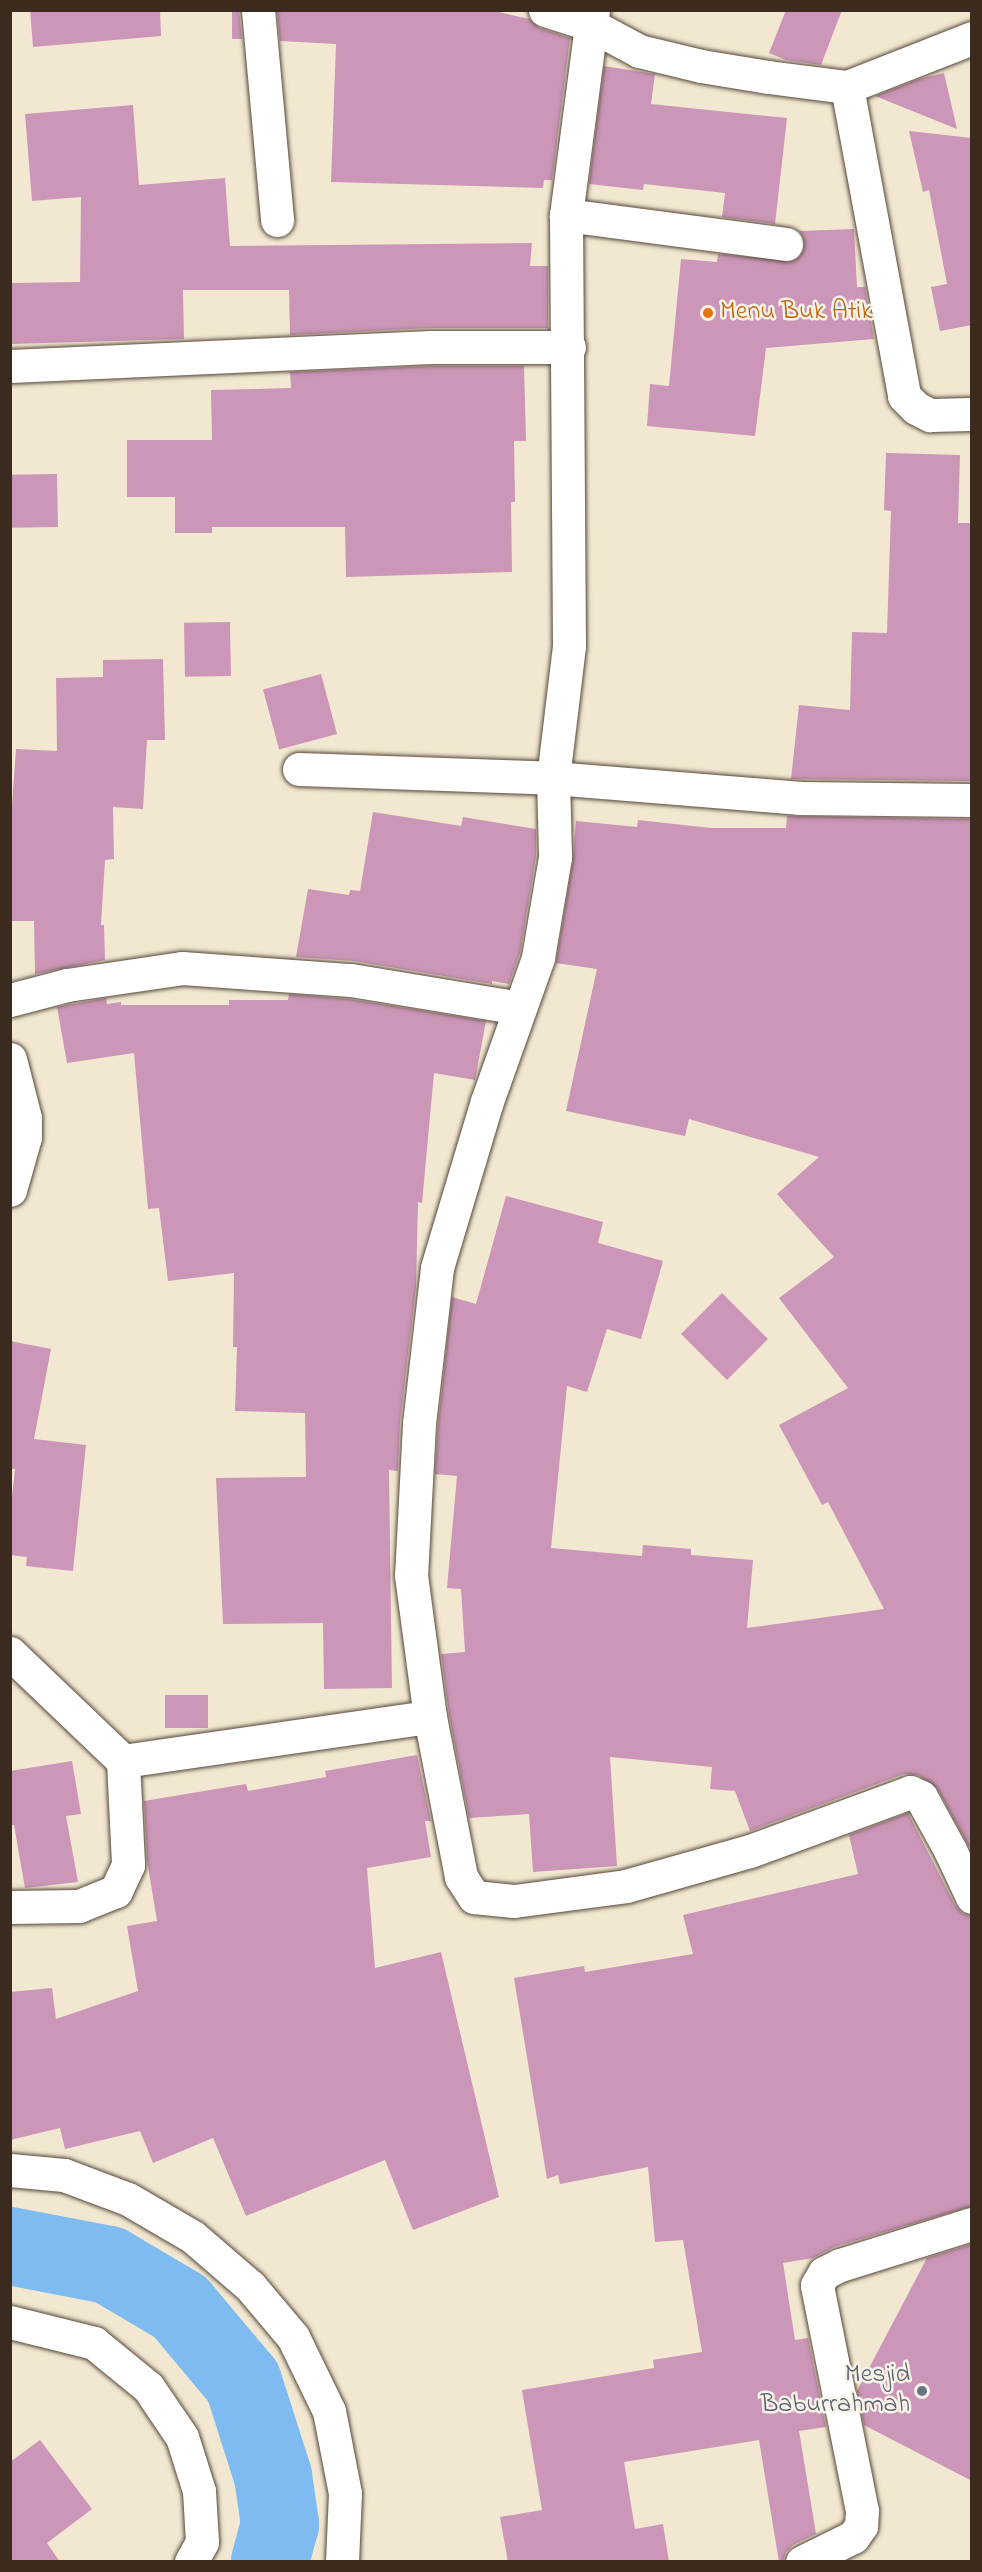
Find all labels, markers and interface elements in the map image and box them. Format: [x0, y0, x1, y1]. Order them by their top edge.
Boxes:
place label: Menu Buk Atik [720, 297, 873, 329]
marker: Menu Buk Atik [701, 306, 715, 320]
place label: Mesjid Baburrahmah [761, 2360, 910, 2422]
marker: Mesjid Baburrahmah [915, 2384, 929, 2398]

